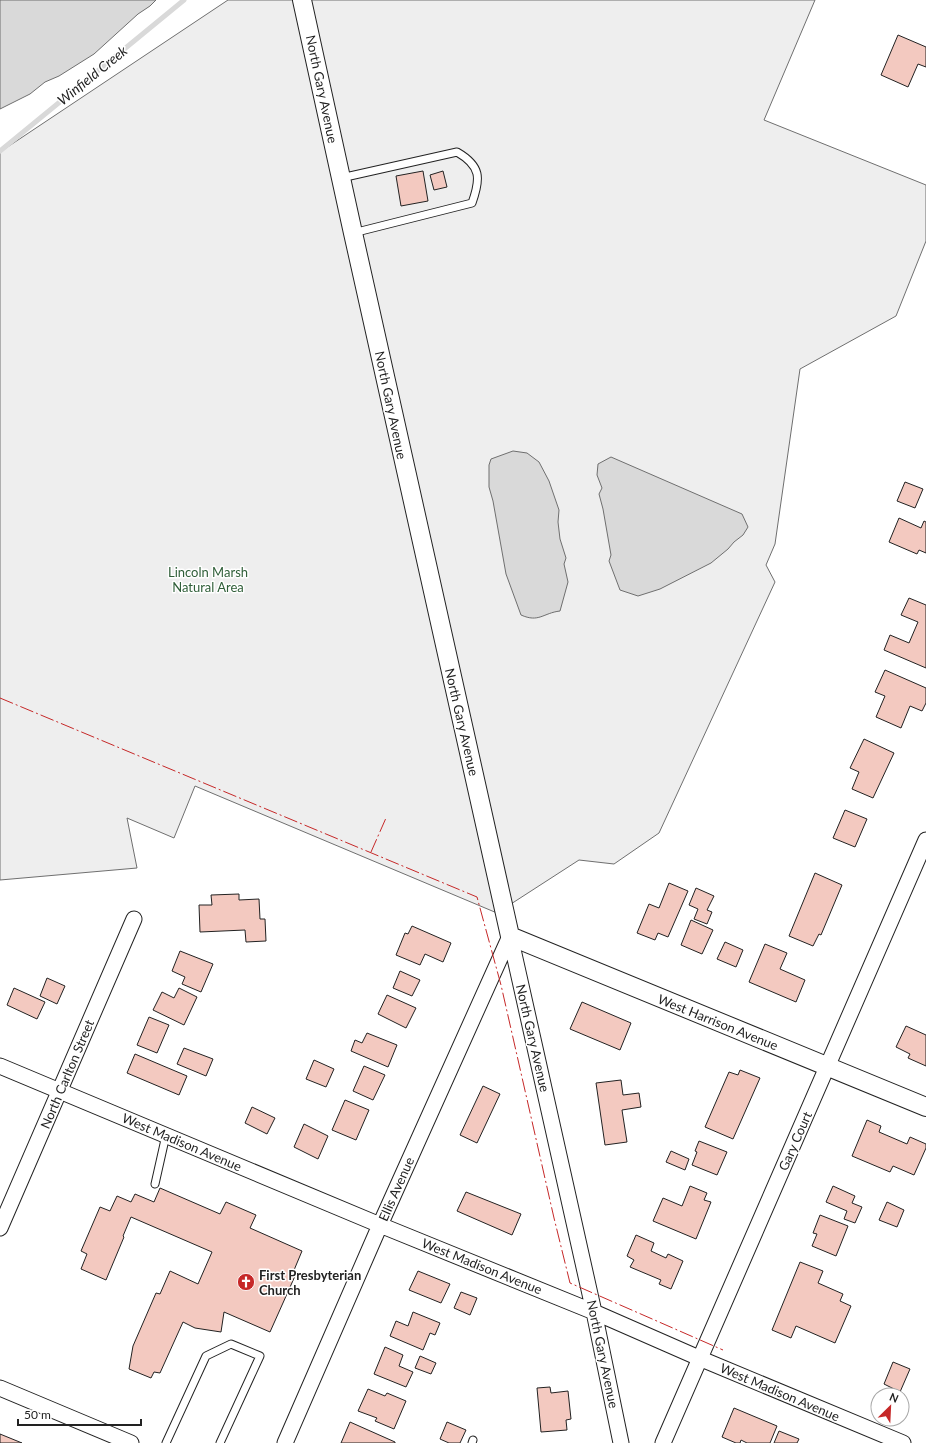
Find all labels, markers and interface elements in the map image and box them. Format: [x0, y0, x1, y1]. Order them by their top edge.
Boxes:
street label: North Gary Avenue [303, 34, 341, 145]
water label: Winfield Creek [54, 41, 131, 108]
street label: North Gary Avenue [372, 350, 410, 461]
park label: Lincoln Marsh Natural Area [168, 564, 248, 595]
street label: North Gary Avenue [442, 667, 482, 778]
street label: North Gary Avenue [513, 983, 553, 1094]
street label: West Harrison Avenue [656, 991, 781, 1053]
street label: North Carlton Street [37, 1017, 97, 1131]
street label: Gary Court [775, 1109, 815, 1173]
street label: West Madison Avenue [120, 1110, 244, 1174]
street label: Ellis Avenue [375, 1154, 417, 1223]
street label: West Madison Avenue [420, 1235, 545, 1297]
place label: First Presbyterian Church [259, 1267, 361, 1298]
church icon: First Presbyterian Church [236, 1272, 256, 1292]
street label: North Gary Avenue [584, 1299, 622, 1410]
street label: West Madison Avenue [718, 1360, 842, 1424]
north arrow [870, 1387, 910, 1427]
text: N [888, 1390, 901, 1405]
scale bar [18, 1401, 141, 1427]
text: 50 m [24, 1407, 51, 1422]

